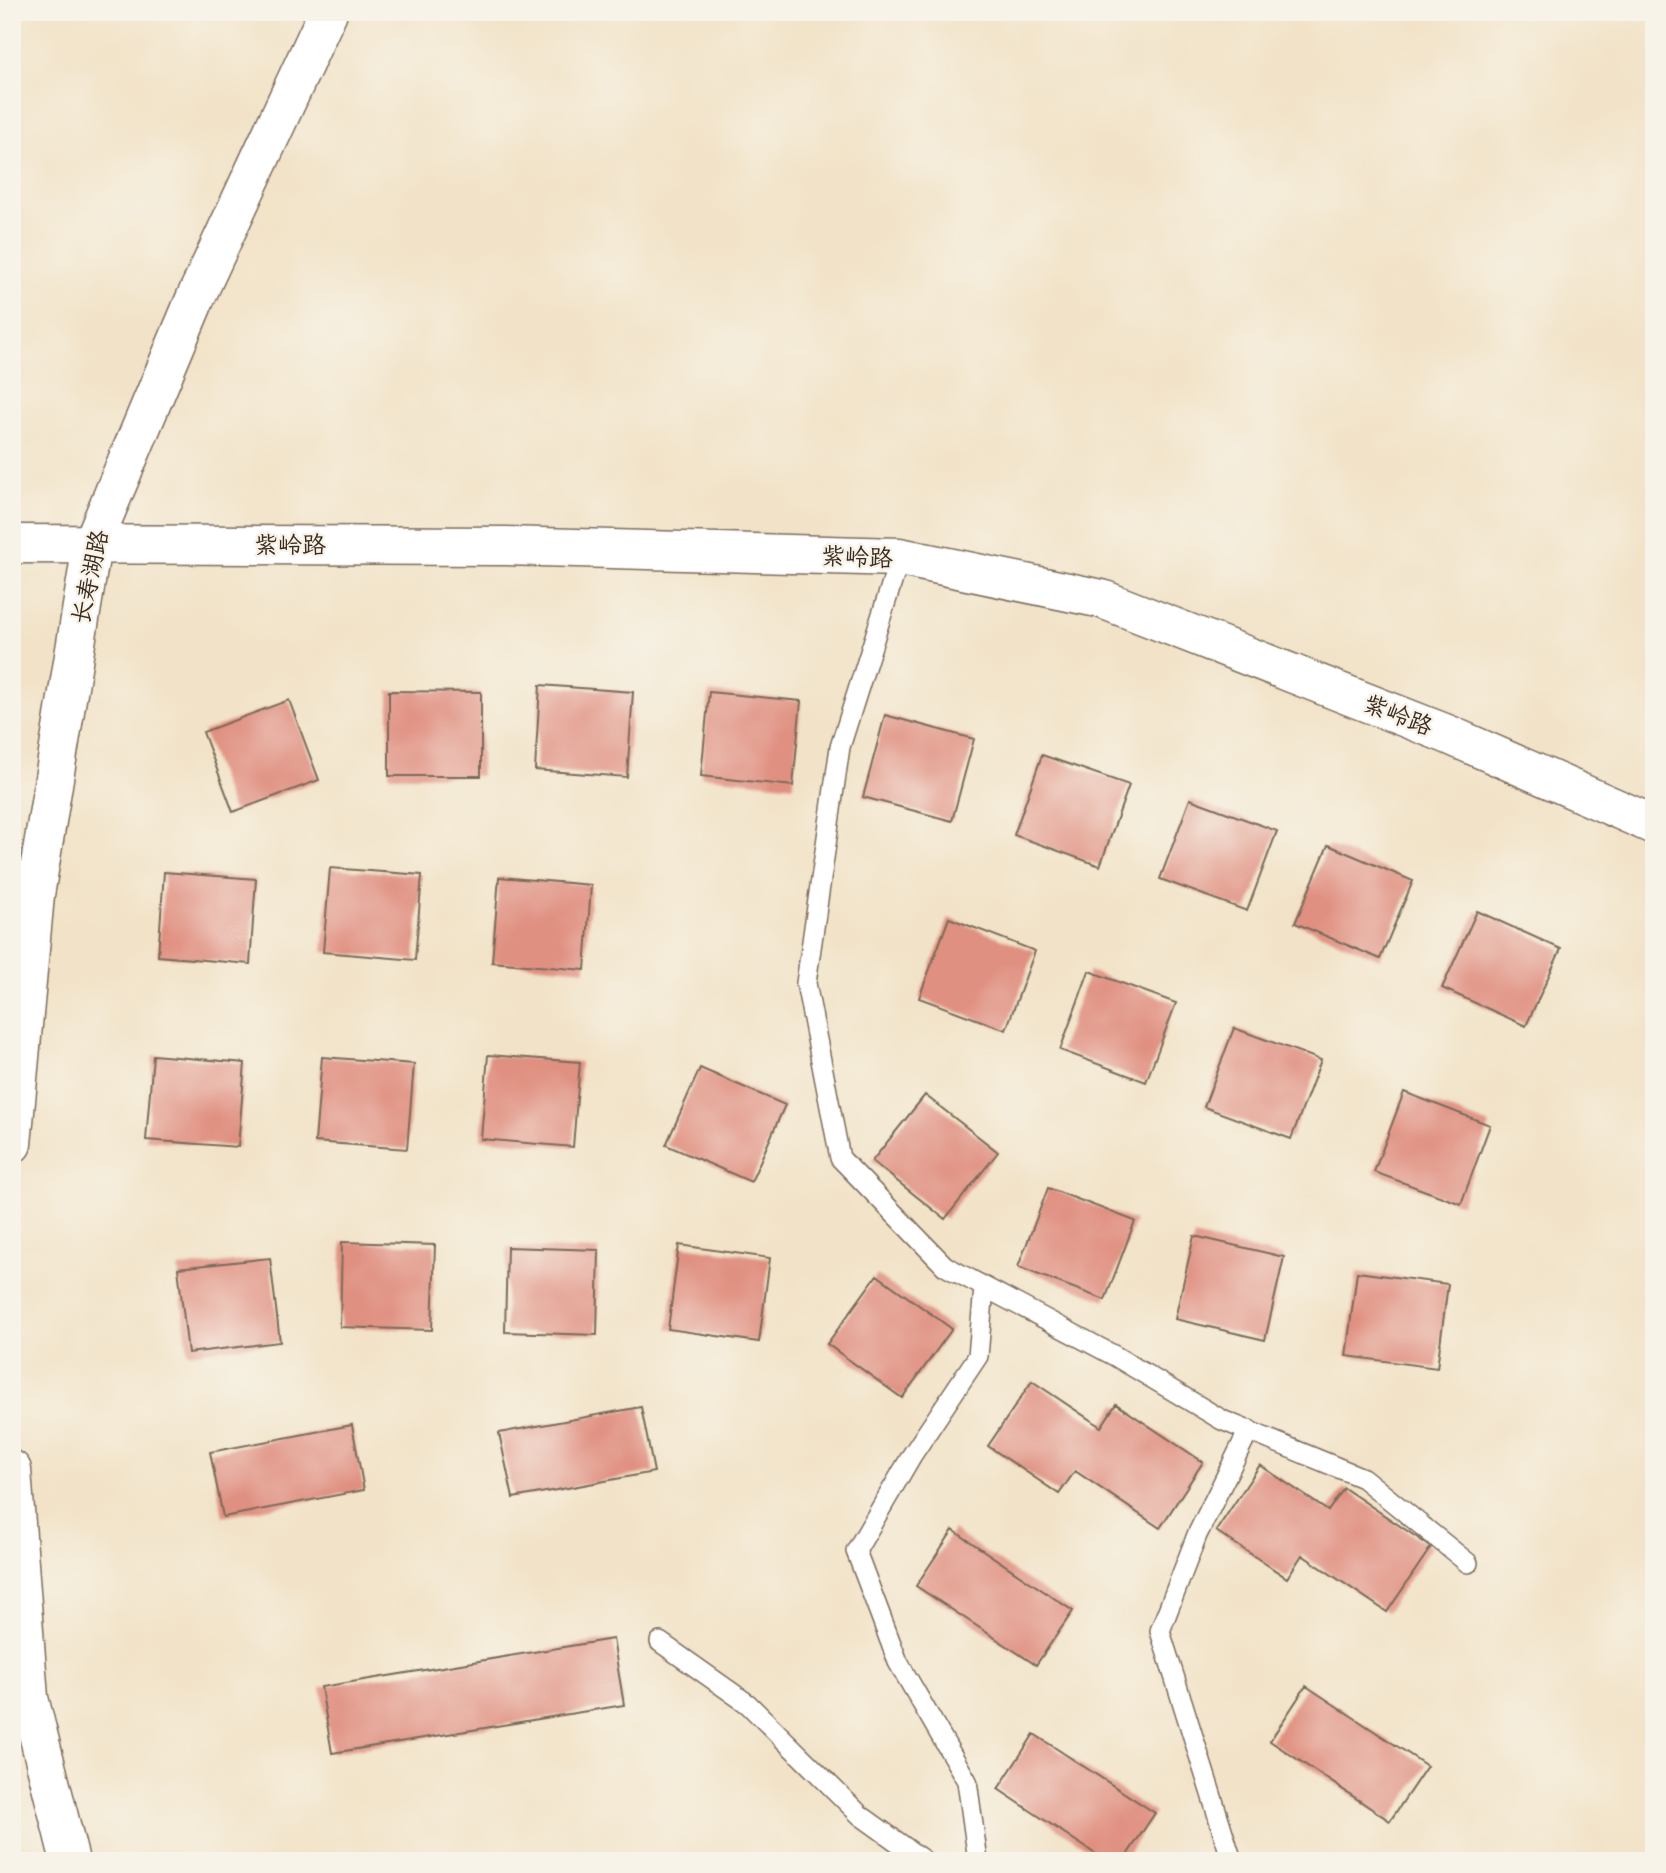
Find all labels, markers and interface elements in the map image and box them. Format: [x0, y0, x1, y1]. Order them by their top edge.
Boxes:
street label: 长寿湖路 [66, 527, 114, 627]
street label: 紫岭路 [254, 531, 326, 559]
street label: 紫岭路 [821, 542, 893, 572]
street label: 紫岭路 [1359, 689, 1437, 741]

